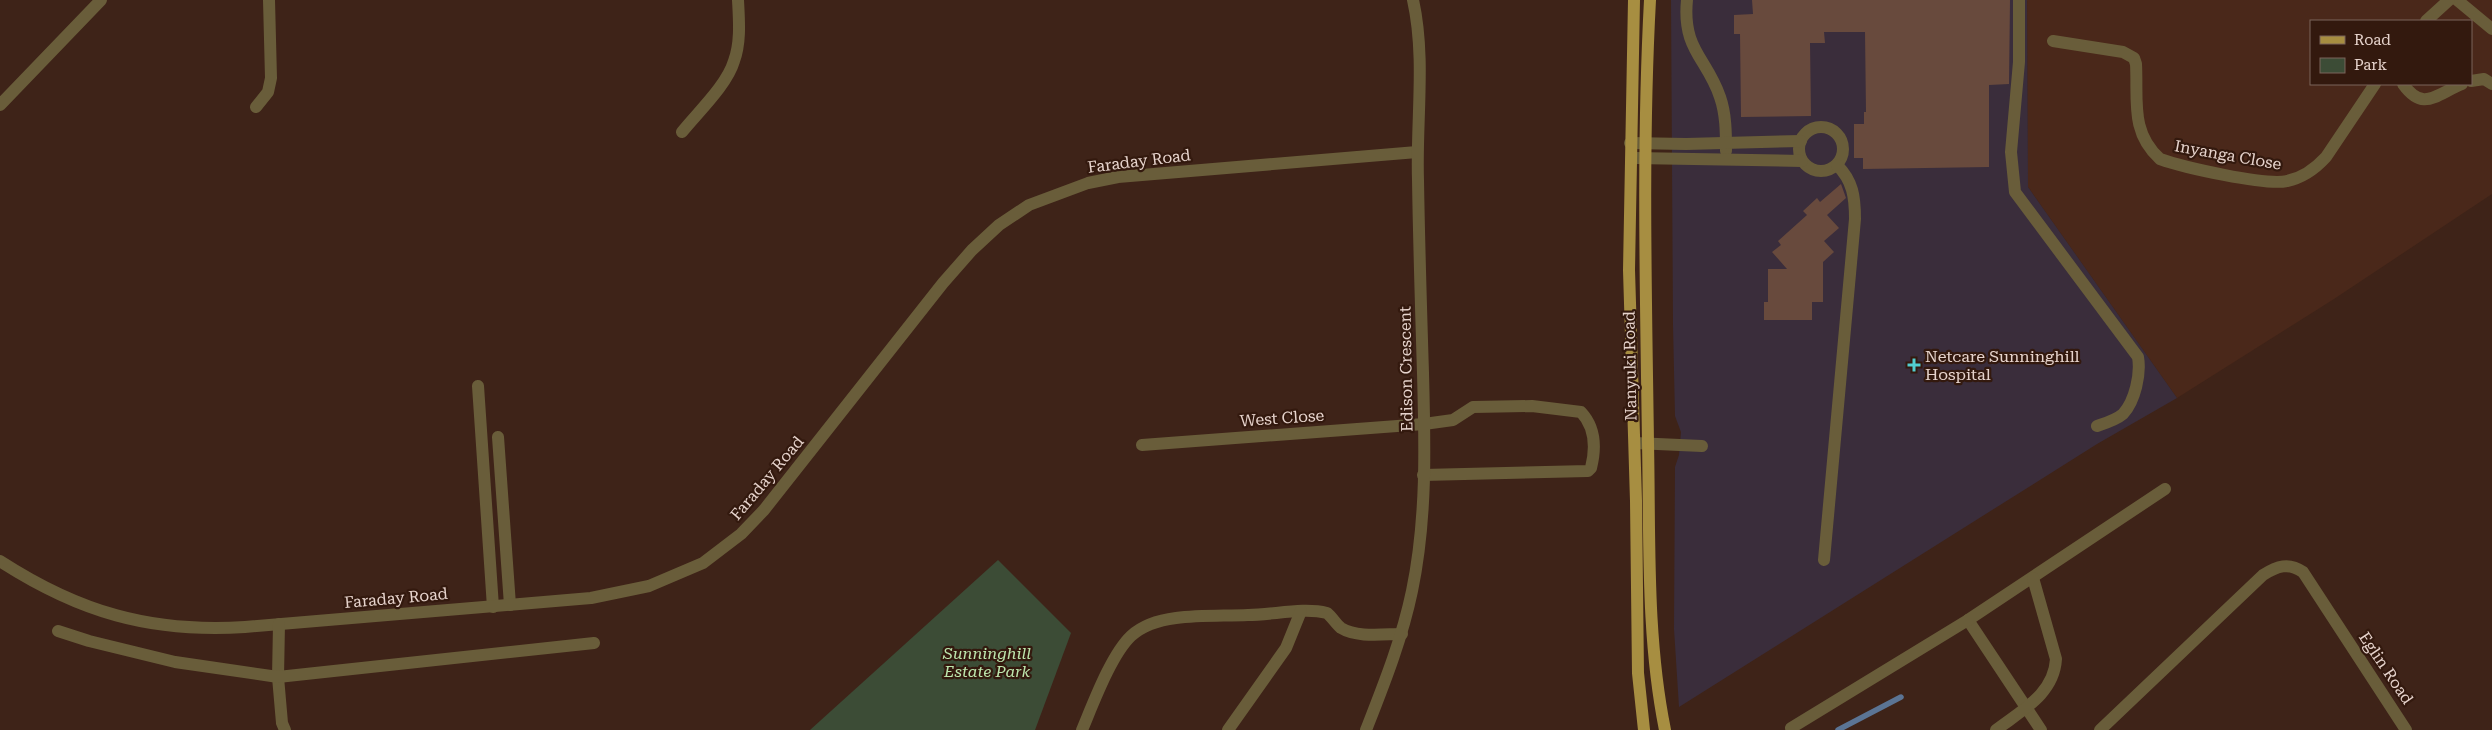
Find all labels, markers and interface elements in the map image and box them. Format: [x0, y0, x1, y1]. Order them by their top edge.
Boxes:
legend [2310, 20, 2472, 85]
text: Road [2354, 31, 2391, 49]
text: Park [2354, 56, 2388, 74]
street label: Inyanga Close [2173, 136, 2283, 174]
street label: Faraday Road [1086, 145, 1192, 177]
street label: Edison Crescent [1395, 306, 1417, 432]
street label: Nanyuki Road [1620, 311, 1640, 421]
place label: Netcare Sunninghill Hospital [1925, 347, 2080, 384]
marker: Netcare Sunninghill Hospital [1907, 358, 1921, 372]
street label: West Close [1239, 406, 1325, 430]
street label: Faraday Road [726, 432, 808, 524]
street label: Faraday Road [343, 584, 449, 612]
street label: Eglin Road [2355, 628, 2417, 708]
park label: Sunninghill Estate Park [942, 644, 1031, 681]

